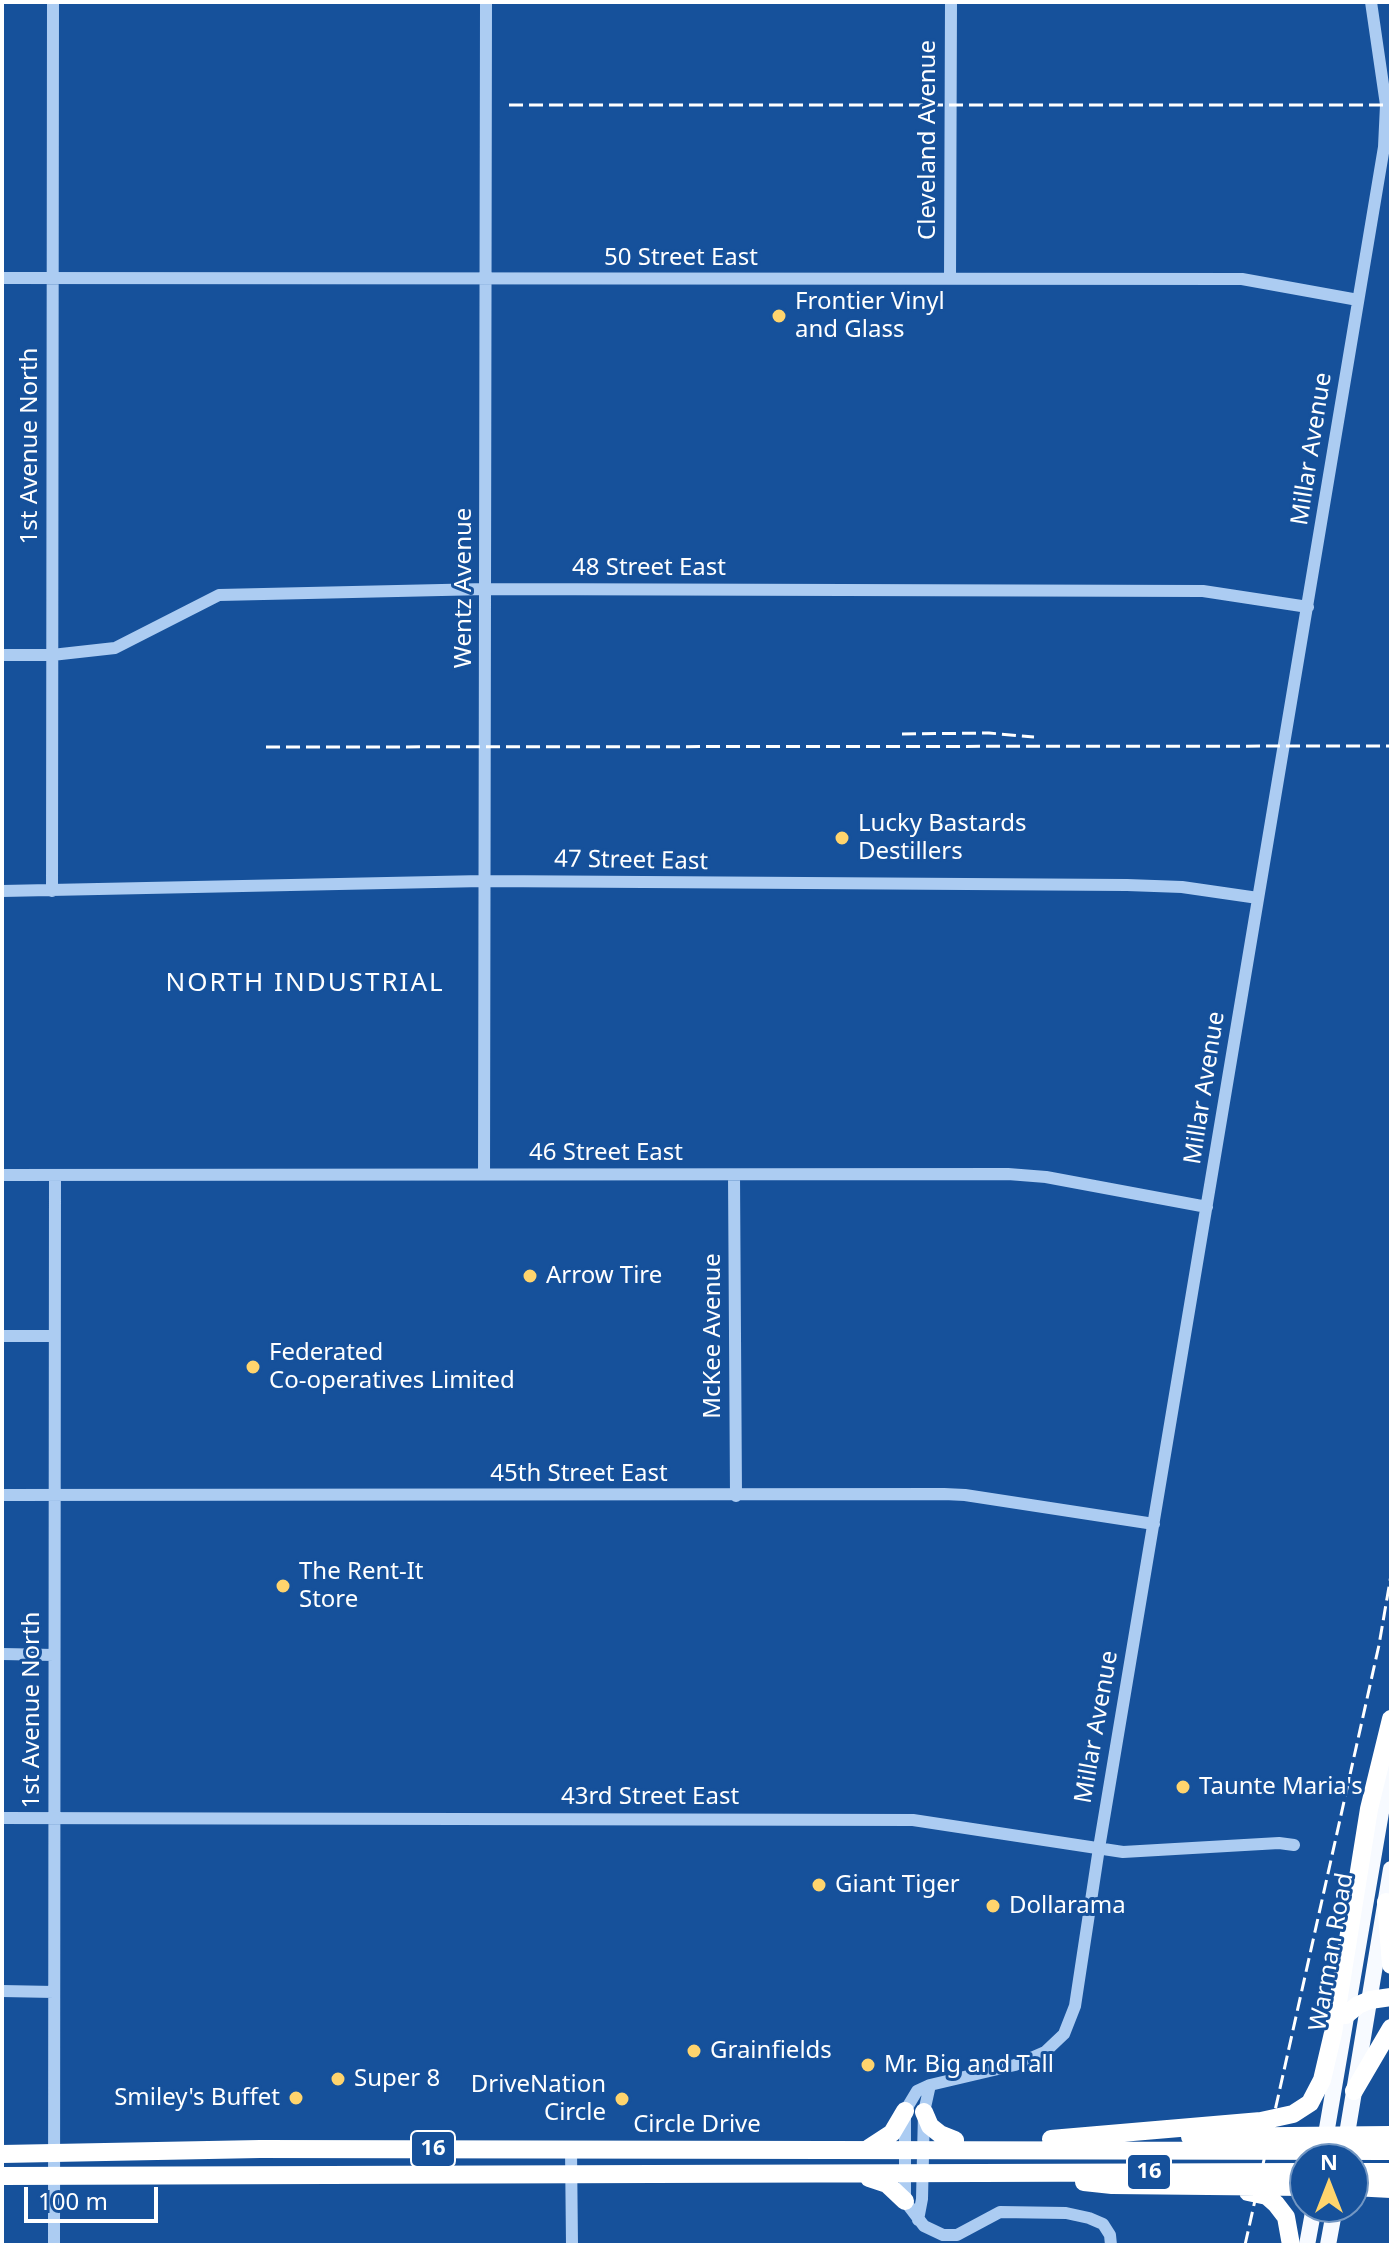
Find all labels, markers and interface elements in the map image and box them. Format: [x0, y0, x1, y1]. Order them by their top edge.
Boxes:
street label: Cleveland Avenue [914, 40, 942, 240]
street label: 50 Street East [604, 244, 758, 272]
place label: Frontier Vinyl and Glass [795, 288, 945, 344]
marker: Frontier Vinyl and Glass [770, 307, 788, 325]
street label: 1st Avenue North [16, 348, 44, 544]
street label: Millar Avenue [1286, 371, 1338, 527]
street label: Wentz Avenue [450, 508, 478, 668]
street label: 48 Street East [572, 554, 726, 582]
place label: Lucky Bastards Destillers [858, 810, 1027, 866]
marker: Lucky Bastards Destillers [833, 829, 851, 847]
street label: 47 Street East [554, 845, 708, 877]
district label: NORTH INDUSTRIAL [165, 968, 445, 1000]
street label: Millar Avenue [1179, 1010, 1231, 1166]
street label: 46 Street East [529, 1139, 683, 1167]
street label: McKee Avenue [699, 1253, 727, 1419]
place label: Arrow Tire [546, 1262, 662, 1290]
marker: Arrow Tire [521, 1267, 539, 1285]
place label: Federated Co-operatives Limited [269, 1339, 515, 1395]
marker: Federated Co-operatives Limited [244, 1358, 262, 1376]
street label: 45th Street East [490, 1460, 668, 1488]
place label: The Rent-It Store [299, 1558, 423, 1614]
marker: The Rent-It Store [274, 1577, 292, 1595]
street label: 1st Avenue North [18, 1612, 46, 1808]
street label: Millar Avenue [1069, 1649, 1125, 1805]
place label: Taunte Maria's [1199, 1773, 1363, 1801]
marker: Taunte Maria's [1174, 1778, 1192, 1796]
street label: 43rd Street East [561, 1783, 739, 1811]
place label: Giant Tiger [835, 1871, 960, 1899]
street label: Warman Road [1304, 1871, 1360, 2033]
marker: Giant Tiger [810, 1876, 828, 1894]
place label: Dollarama [1009, 1892, 1126, 1920]
marker: Dollarama [984, 1897, 1002, 1915]
place label: Grainfields [710, 2037, 832, 2065]
marker: Grainfields [685, 2042, 703, 2060]
place label: Mr. Big and Tall [884, 2051, 1054, 2079]
marker: Mr. Big and Tall [859, 2056, 877, 2074]
place label: Super 8 [354, 2065, 440, 2093]
marker: Super 8 [329, 2070, 347, 2088]
place label: DriveNation Circle [471, 2071, 606, 2127]
place label: Smiley's Buffet [114, 2084, 280, 2112]
marker: Smiley's Buffet [287, 2089, 305, 2107]
marker: DriveNation Circle [613, 2090, 631, 2108]
street label: Circle Drive [633, 2111, 761, 2139]
road number: 16 [411, 2131, 455, 2167]
north arrow [1289, 2143, 1369, 2223]
text: N [1320, 2146, 1338, 2176]
road number: 16 [1127, 2154, 1171, 2190]
scale bar [28, 2171, 162, 2221]
text: 100 m [38, 2184, 108, 2217]

